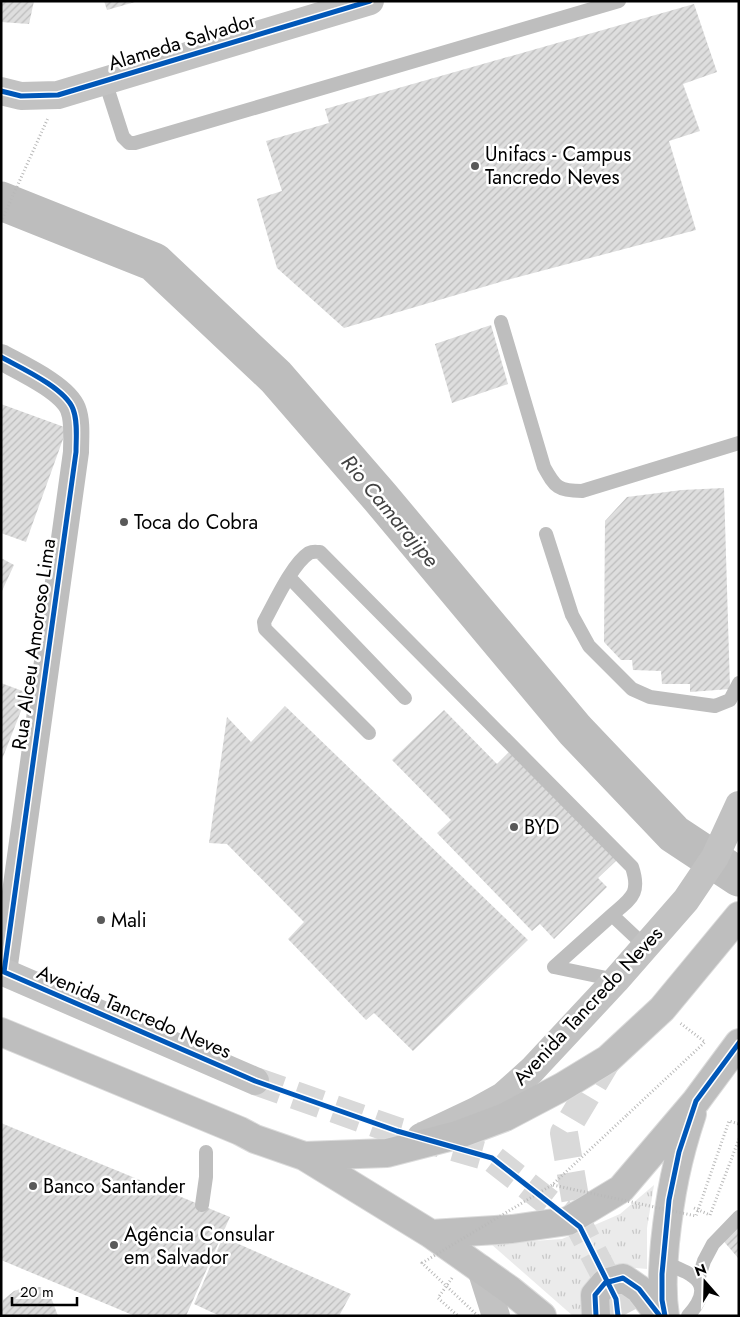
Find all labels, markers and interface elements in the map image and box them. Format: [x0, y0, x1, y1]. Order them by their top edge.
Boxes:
street label: Alameda Salvador [105, 6, 260, 78]
place label: Unifacs - Campus Tancredo Neves [485, 140, 631, 192]
marker: Unifacs - Campus Tancredo Neves [469, 160, 481, 172]
water label: Rio Camarajipe [334, 448, 446, 574]
place label: Toca do Cobra [134, 508, 258, 537]
marker: Toca do Cobra [118, 516, 130, 528]
street label: Rua Alceu Amoroso Lima [5, 536, 63, 752]
place label: BYD [524, 813, 559, 842]
marker: BYD [508, 821, 520, 833]
place label: Mali [111, 906, 147, 935]
marker: Mali [95, 914, 107, 926]
street label: Avenida Tancredo Neves [506, 920, 670, 1092]
street label: Avenida Tancredo Neves [32, 958, 236, 1066]
place label: Banco Santander [43, 1172, 185, 1201]
marker: Banco Santander [27, 1180, 39, 1192]
place label: Agência Consular em Salvador [124, 1220, 275, 1272]
marker: Agência Consular em Salvador [108, 1239, 120, 1251]
north arrow [680, 1257, 730, 1307]
text: N [692, 1258, 709, 1281]
scale bar [12, 1274, 78, 1306]
text: 20 m [20, 1281, 54, 1303]

